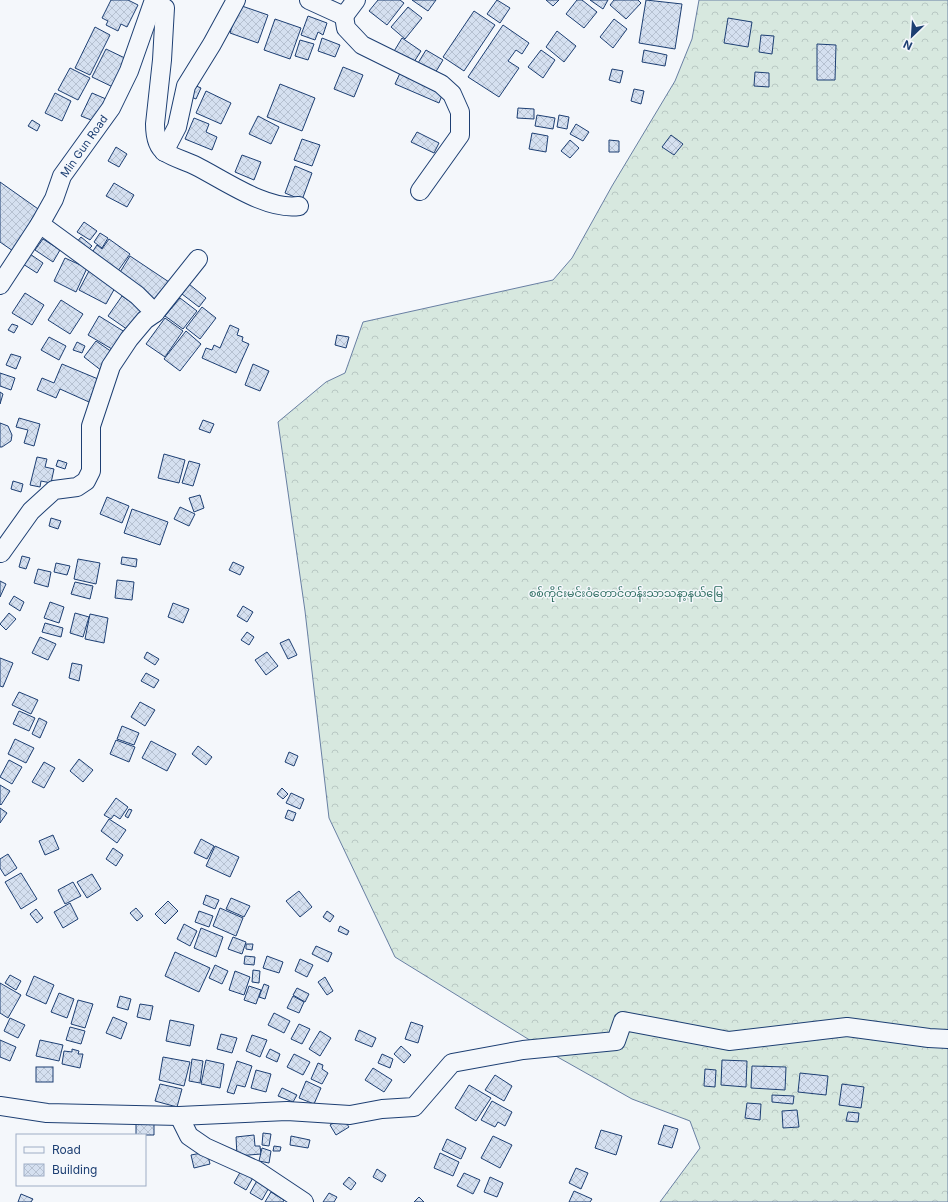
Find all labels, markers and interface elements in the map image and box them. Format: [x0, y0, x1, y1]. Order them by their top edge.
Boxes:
north arrow [892, 16, 932, 56]
text: N [901, 37, 915, 53]
street label: Min Gun Road [57, 112, 111, 180]
park label: စစ်ကိုင်းမင်းဝံတောင်တန်းသာသနာ့နယ်မြေ [529, 586, 723, 602]
legend [16, 1134, 146, 1186]
text: Road [52, 1142, 81, 1157]
text: Building [52, 1162, 97, 1177]

